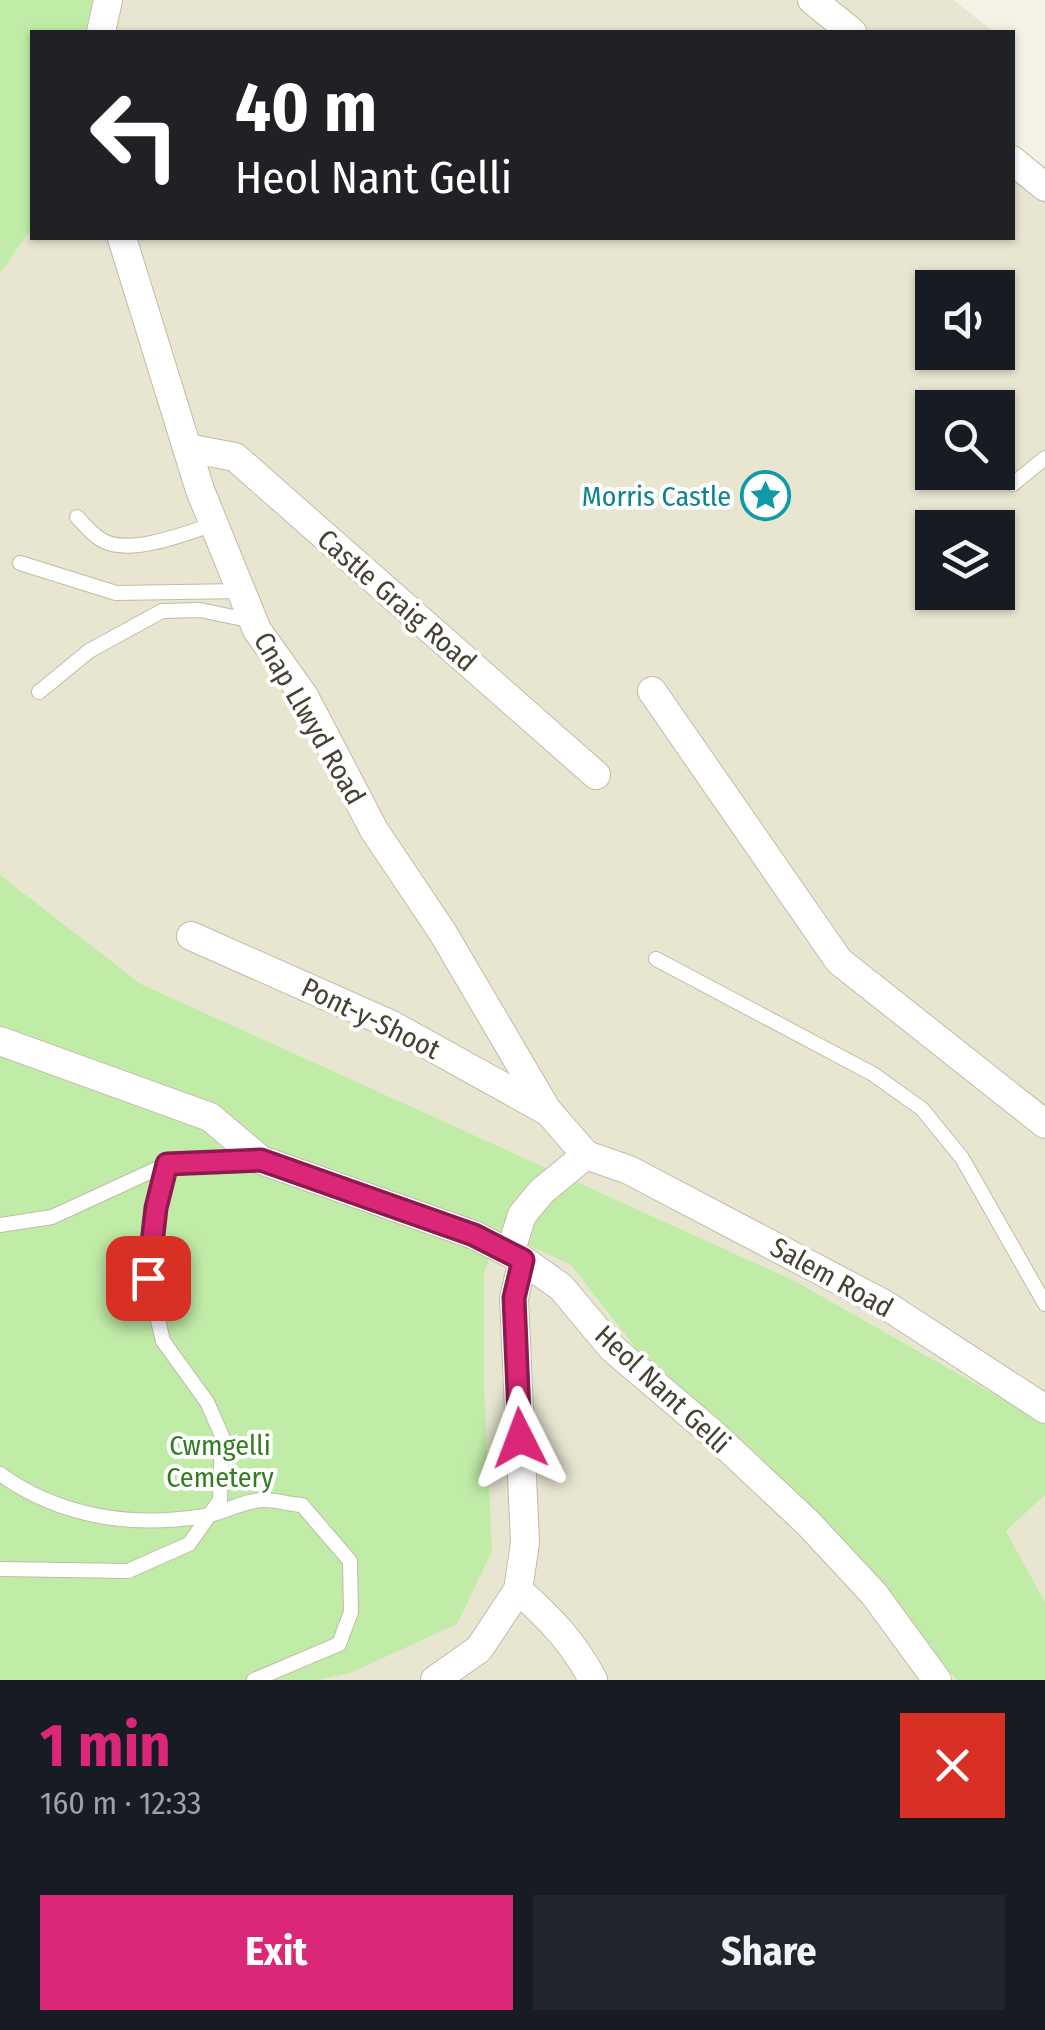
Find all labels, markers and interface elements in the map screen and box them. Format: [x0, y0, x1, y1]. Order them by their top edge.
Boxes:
text: 40 m [235, 66, 377, 150]
icon: left [70, 70, 200, 200]
text: Heol Nant Gelli [235, 151, 512, 205]
map controls [915, 270, 1015, 610]
button: sound [915, 270, 1015, 370]
button: search [915, 390, 1015, 490]
place icon: Morris Castle [740, 470, 792, 522]
place label: Morris Castle [582, 480, 731, 513]
button: layers [915, 510, 1015, 610]
street label: Castle Graig Road [311, 522, 483, 678]
street label: Cnap Llwyd Road [247, 626, 372, 810]
street label: Pont-y-Shoot [296, 971, 446, 1067]
street label: Salem Road [765, 1230, 899, 1324]
pin [106, 1236, 191, 1321]
icon: arrive [121, 1251, 176, 1306]
street label: Heol Nant Gelli [588, 1318, 737, 1460]
position arrow [468, 1386, 572, 1490]
park label: Cwmgelli Cemetery [166, 1429, 274, 1494]
text: 1 min [40, 1710, 171, 1782]
button: close [900, 1713, 1005, 1818]
text: 160 m · 12:33 [40, 1784, 202, 1822]
button: Exit [40, 1895, 513, 2010]
button: Share [533, 1895, 1005, 2010]

